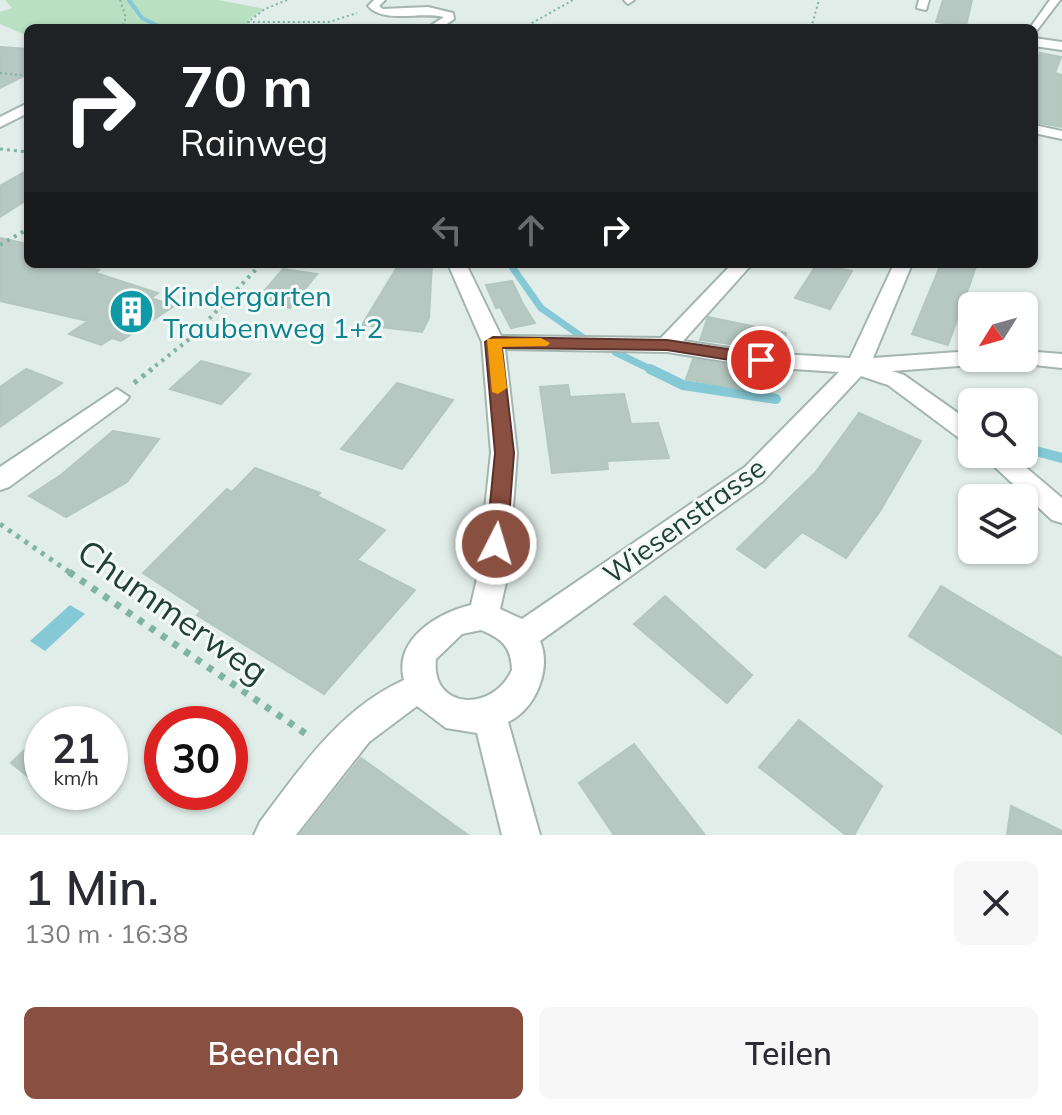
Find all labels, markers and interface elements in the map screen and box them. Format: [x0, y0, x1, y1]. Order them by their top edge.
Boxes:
text: 70 m [180, 51, 313, 121]
icon: right [48, 56, 152, 160]
text: Rainweg [180, 120, 328, 165]
icon: left [425, 208, 469, 252]
icon: ahead [509, 208, 553, 252]
icon: right [593, 208, 637, 252]
place label: Kindergarten Traubenweg 1+2 [163, 278, 383, 345]
building icon: Kindergarten Traubenweg 1+2 [108, 287, 156, 335]
north arrow [958, 292, 1038, 372]
map controls [958, 292, 1038, 564]
pin [727, 326, 795, 394]
icon: arrive [739, 338, 783, 382]
button: search [958, 388, 1038, 468]
street label: Wiesenstrasse [596, 449, 772, 591]
button: layers [958, 484, 1038, 564]
position arrow [454, 502, 538, 586]
street label: Chummerweg [69, 530, 277, 692]
speed limit sign: 30 [144, 706, 248, 810]
text: 21 [52, 723, 100, 773]
text: km/h [53, 765, 99, 790]
text: 1 Min. [24, 857, 159, 917]
button: close [954, 861, 1038, 945]
text: 130 m · 16:38 [24, 917, 188, 950]
button: Beenden [24, 1007, 523, 1099]
button: Teilen [539, 1007, 1038, 1099]

